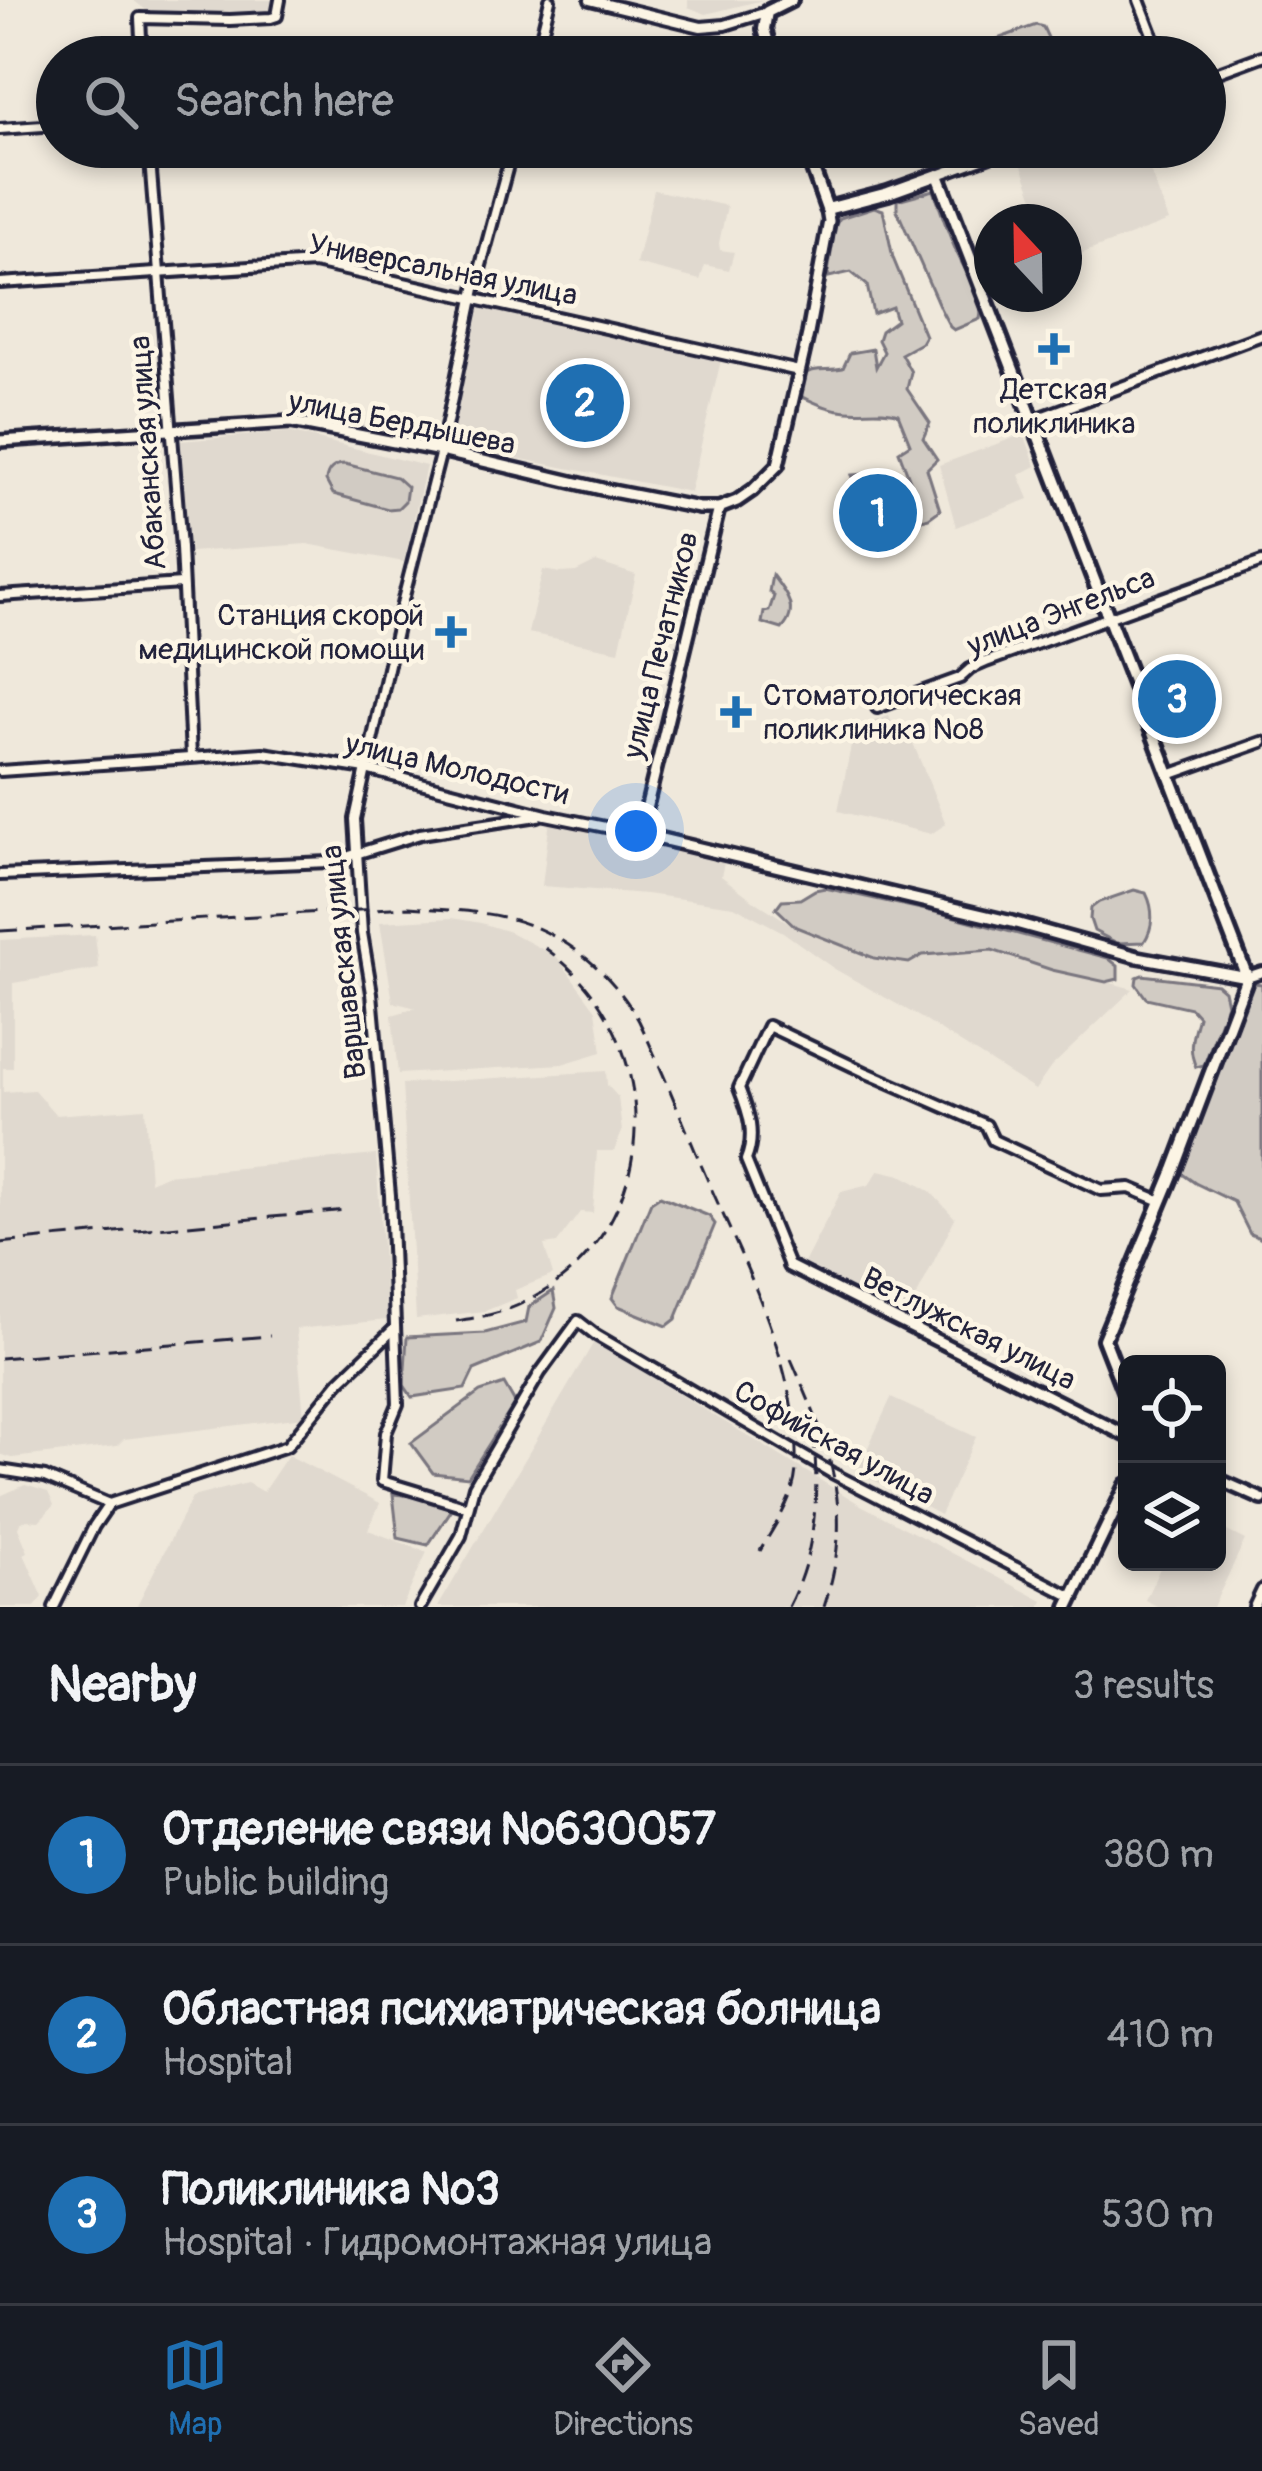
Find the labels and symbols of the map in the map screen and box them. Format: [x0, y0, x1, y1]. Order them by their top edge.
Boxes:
north arrow [974, 204, 1082, 312]
street label: Универсальная улица [305, 226, 581, 314]
marker: Детская поликлиника [1038, 333, 1070, 365]
street label: Абаканская улица [121, 334, 175, 572]
pin: 2 [546, 358, 624, 448]
place label: Детская поликлиника [973, 371, 1135, 442]
street label: улица Бердышева [285, 383, 519, 463]
pin: 1 [839, 468, 917, 558]
street label: улица Печатников [615, 528, 707, 763]
street label: улица Энгельса [961, 559, 1160, 665]
place label: Станция скорой медицинской помощи [138, 597, 424, 668]
marker: Станция скорой медицинской помощи [435, 616, 467, 648]
pin: 3 [1138, 654, 1216, 744]
place label: Стоматологическая поликлиника №8 [763, 677, 1022, 748]
marker: Стоматологическая поликлиника №8 [720, 696, 752, 728]
street label: улица Молодости [341, 725, 572, 813]
your location [606, 801, 666, 861]
street label: Варшавская улица [313, 843, 375, 1081]
street label: Ветлужская улица [856, 1259, 1082, 1399]
street label: Софийская улица [727, 1373, 941, 1513]

